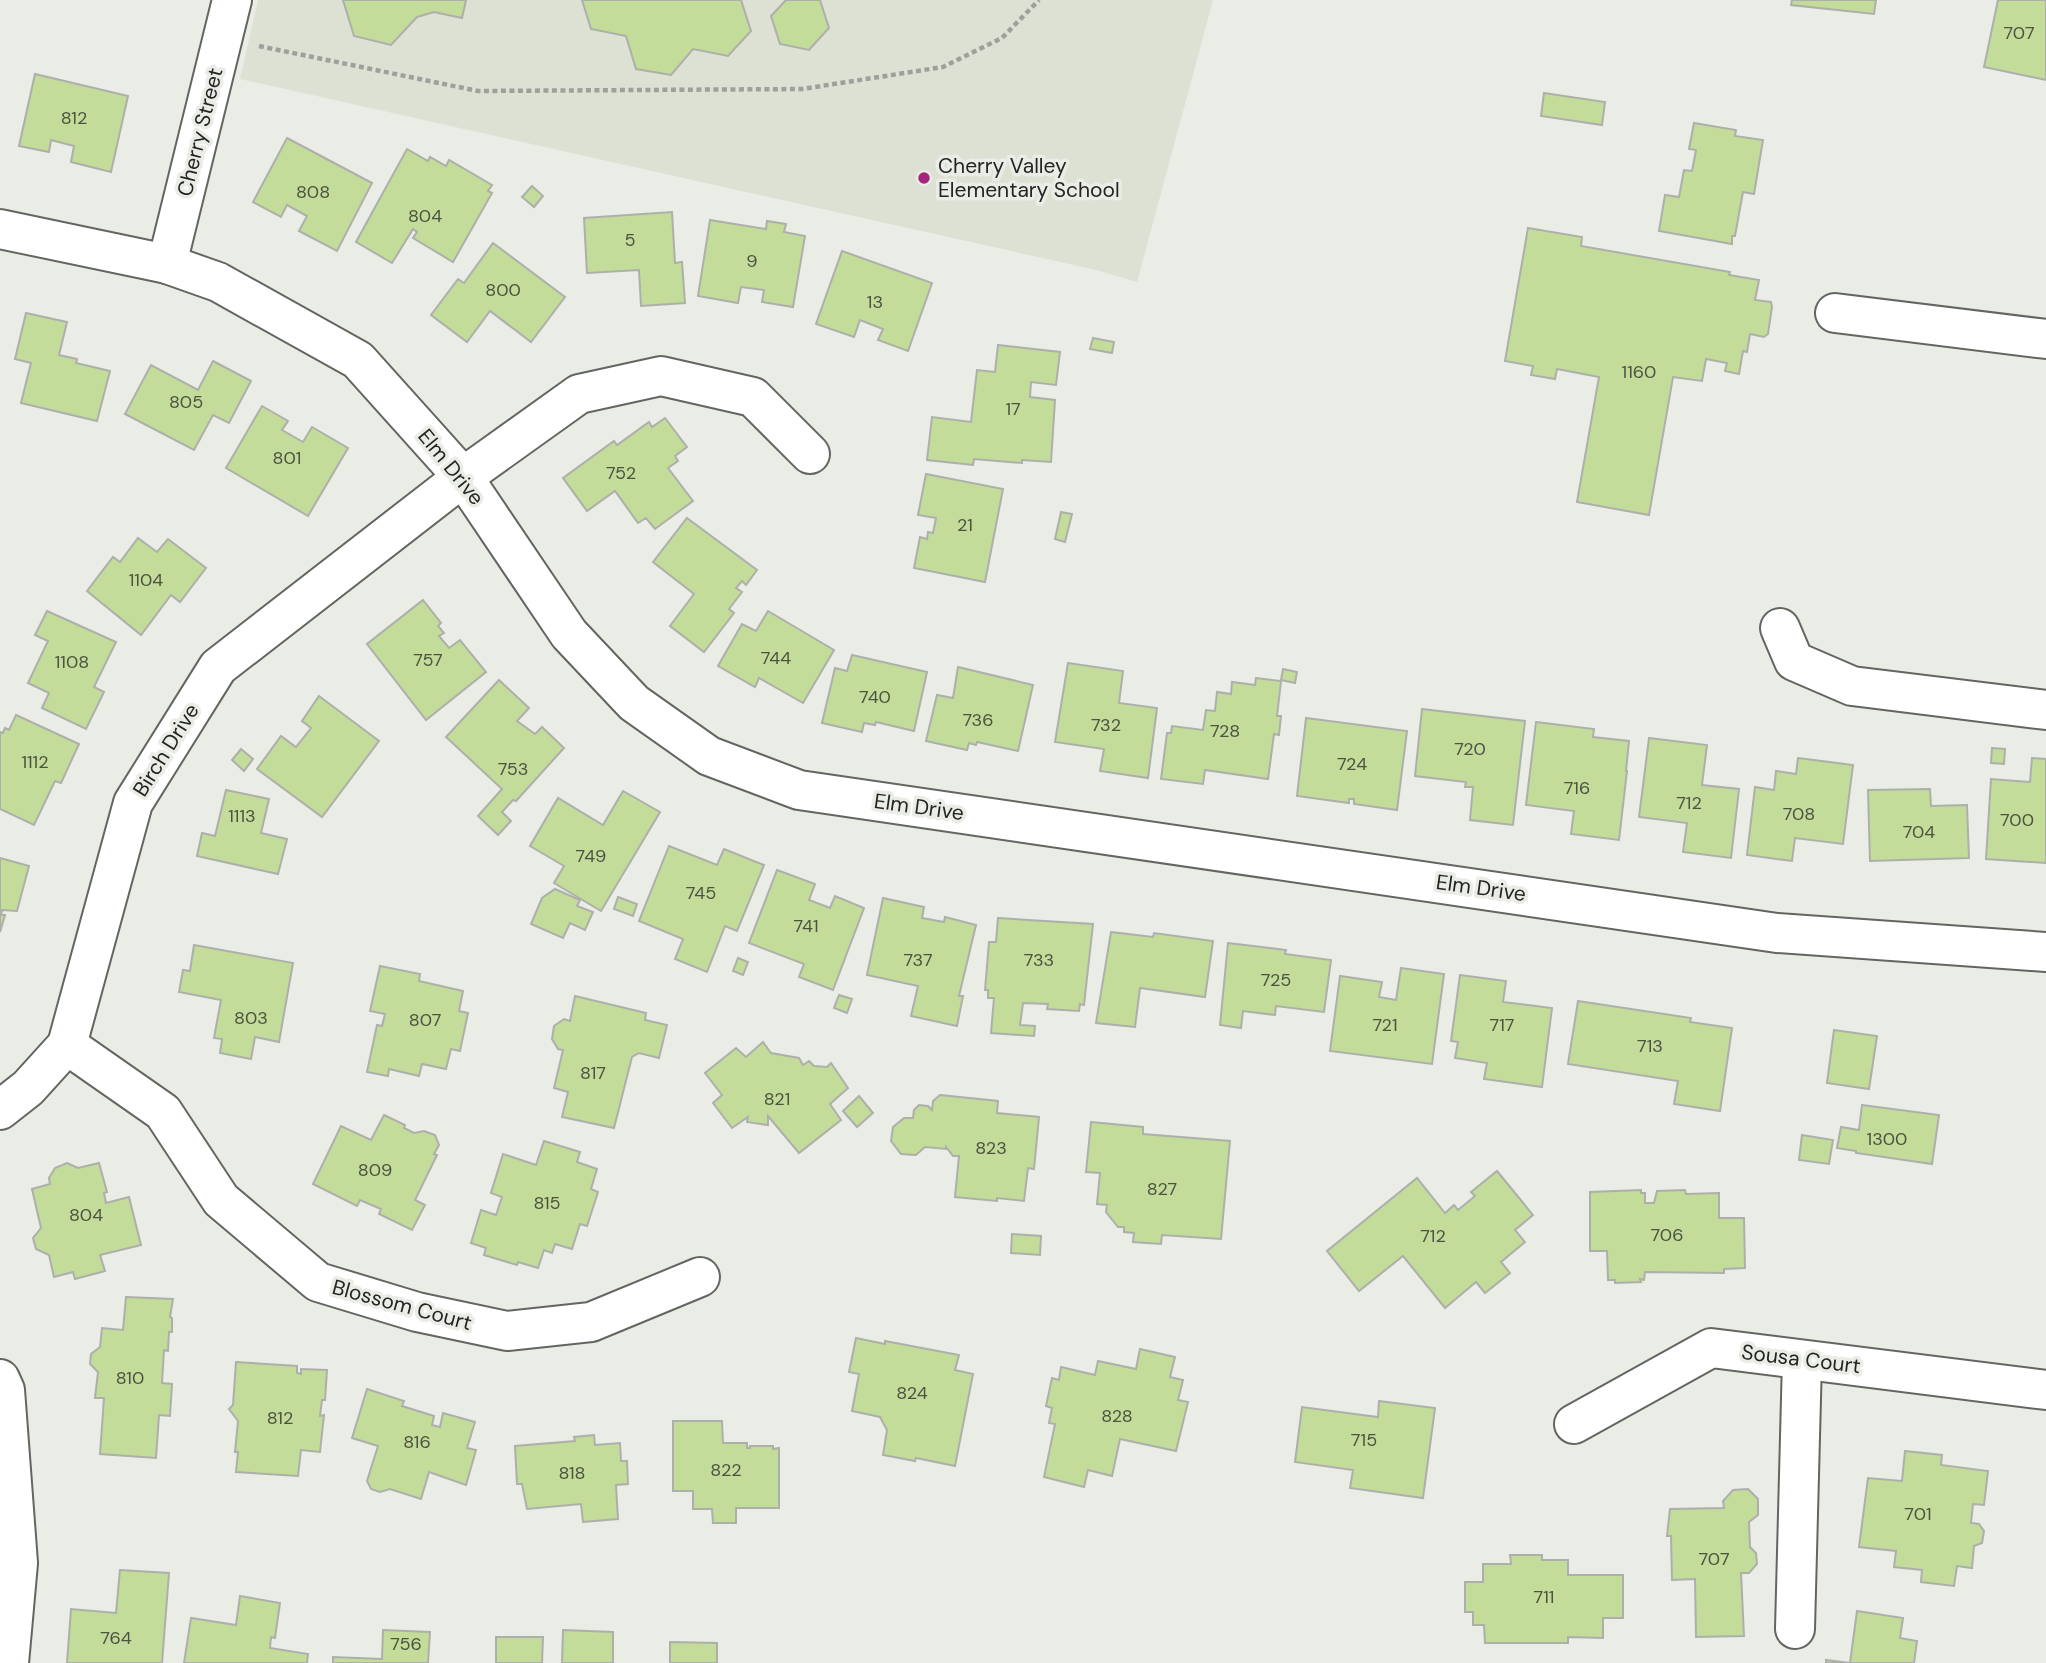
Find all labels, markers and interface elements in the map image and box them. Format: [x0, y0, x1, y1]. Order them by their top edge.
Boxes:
house number: 707 [2003, 21, 2035, 45]
street label: Cherry Street [171, 65, 229, 199]
house number: 812 [61, 106, 87, 130]
place label: Cherry Valley Elementary School [938, 152, 1120, 204]
marker: Cherry Valley Elementary School [916, 170, 932, 186]
house number: 808 [296, 180, 330, 204]
house number: 804 [408, 204, 442, 228]
house number: 5 [625, 228, 635, 252]
house number: 9 [746, 249, 758, 273]
house number: 800 [485, 278, 521, 302]
house number: 13 [867, 290, 883, 314]
house number: 1160 [1622, 360, 1656, 384]
house number: 805 [169, 390, 203, 414]
house number: 17 [1005, 397, 1021, 421]
street label: Elm Drive [412, 423, 490, 511]
house number: 801 [273, 446, 301, 470]
house number: 752 [606, 461, 636, 485]
house number: 21 [957, 513, 973, 537]
house number: 1104 [129, 568, 163, 592]
house number: 744 [761, 646, 791, 670]
house number: 757 [413, 648, 443, 672]
house number: 1108 [55, 650, 89, 674]
house number: 740 [859, 685, 891, 709]
street label: Birch Drive [126, 698, 206, 802]
house number: 736 [962, 708, 994, 732]
house number: 732 [1091, 713, 1121, 737]
house number: 728 [1210, 719, 1240, 743]
house number: 720 [1454, 737, 1486, 761]
house number: 1112 [21, 750, 49, 774]
house number: 724 [1337, 752, 1367, 776]
house number: 753 [498, 757, 528, 781]
house number: 716 [1564, 776, 1590, 800]
street label: Elm Drive [872, 787, 966, 827]
house number: 712 [1676, 791, 1702, 815]
house number: 708 [1783, 802, 1815, 826]
house number: 1113 [228, 804, 256, 828]
house number: 700 [2000, 808, 2034, 832]
house number: 704 [1903, 820, 1935, 844]
house number: 749 [576, 844, 606, 868]
street label: Elm Drive [1434, 868, 1528, 908]
house number: 745 [686, 881, 716, 905]
house number: 741 [793, 914, 819, 938]
house number: 737 [903, 948, 933, 972]
house number: 733 [1024, 948, 1054, 972]
house number: 725 [1261, 968, 1291, 992]
house number: 803 [234, 1006, 268, 1030]
house number: 807 [409, 1008, 441, 1032]
house number: 721 [1372, 1013, 1398, 1037]
house number: 717 [1490, 1013, 1514, 1037]
house number: 713 [1637, 1034, 1663, 1058]
house number: 817 [580, 1061, 606, 1085]
house number: 821 [764, 1087, 790, 1111]
house number: 1300 [1867, 1127, 1907, 1151]
house number: 823 [975, 1136, 1007, 1160]
house number: 809 [358, 1158, 392, 1182]
house number: 827 [1147, 1177, 1177, 1201]
house number: 815 [533, 1191, 561, 1215]
house number: 804 [69, 1203, 103, 1227]
house number: 706 [1651, 1223, 1683, 1247]
house number: 712 [1420, 1224, 1446, 1248]
street label: Blossom Court [329, 1273, 475, 1337]
street label: Sousa Court [1740, 1338, 1862, 1380]
house number: 810 [116, 1366, 144, 1390]
house number: 824 [896, 1381, 928, 1405]
house number: 828 [1101, 1404, 1133, 1428]
house number: 812 [267, 1406, 293, 1430]
house number: 715 [1351, 1428, 1377, 1452]
house number: 816 [403, 1430, 431, 1454]
house number: 822 [710, 1458, 742, 1482]
house number: 818 [558, 1461, 586, 1485]
house number: 701 [1904, 1502, 1932, 1526]
house number: 707 [1698, 1547, 1730, 1571]
house number: 711 [1534, 1585, 1554, 1609]
house number: 764 [100, 1626, 132, 1650]
house number: 756 [390, 1632, 422, 1656]

